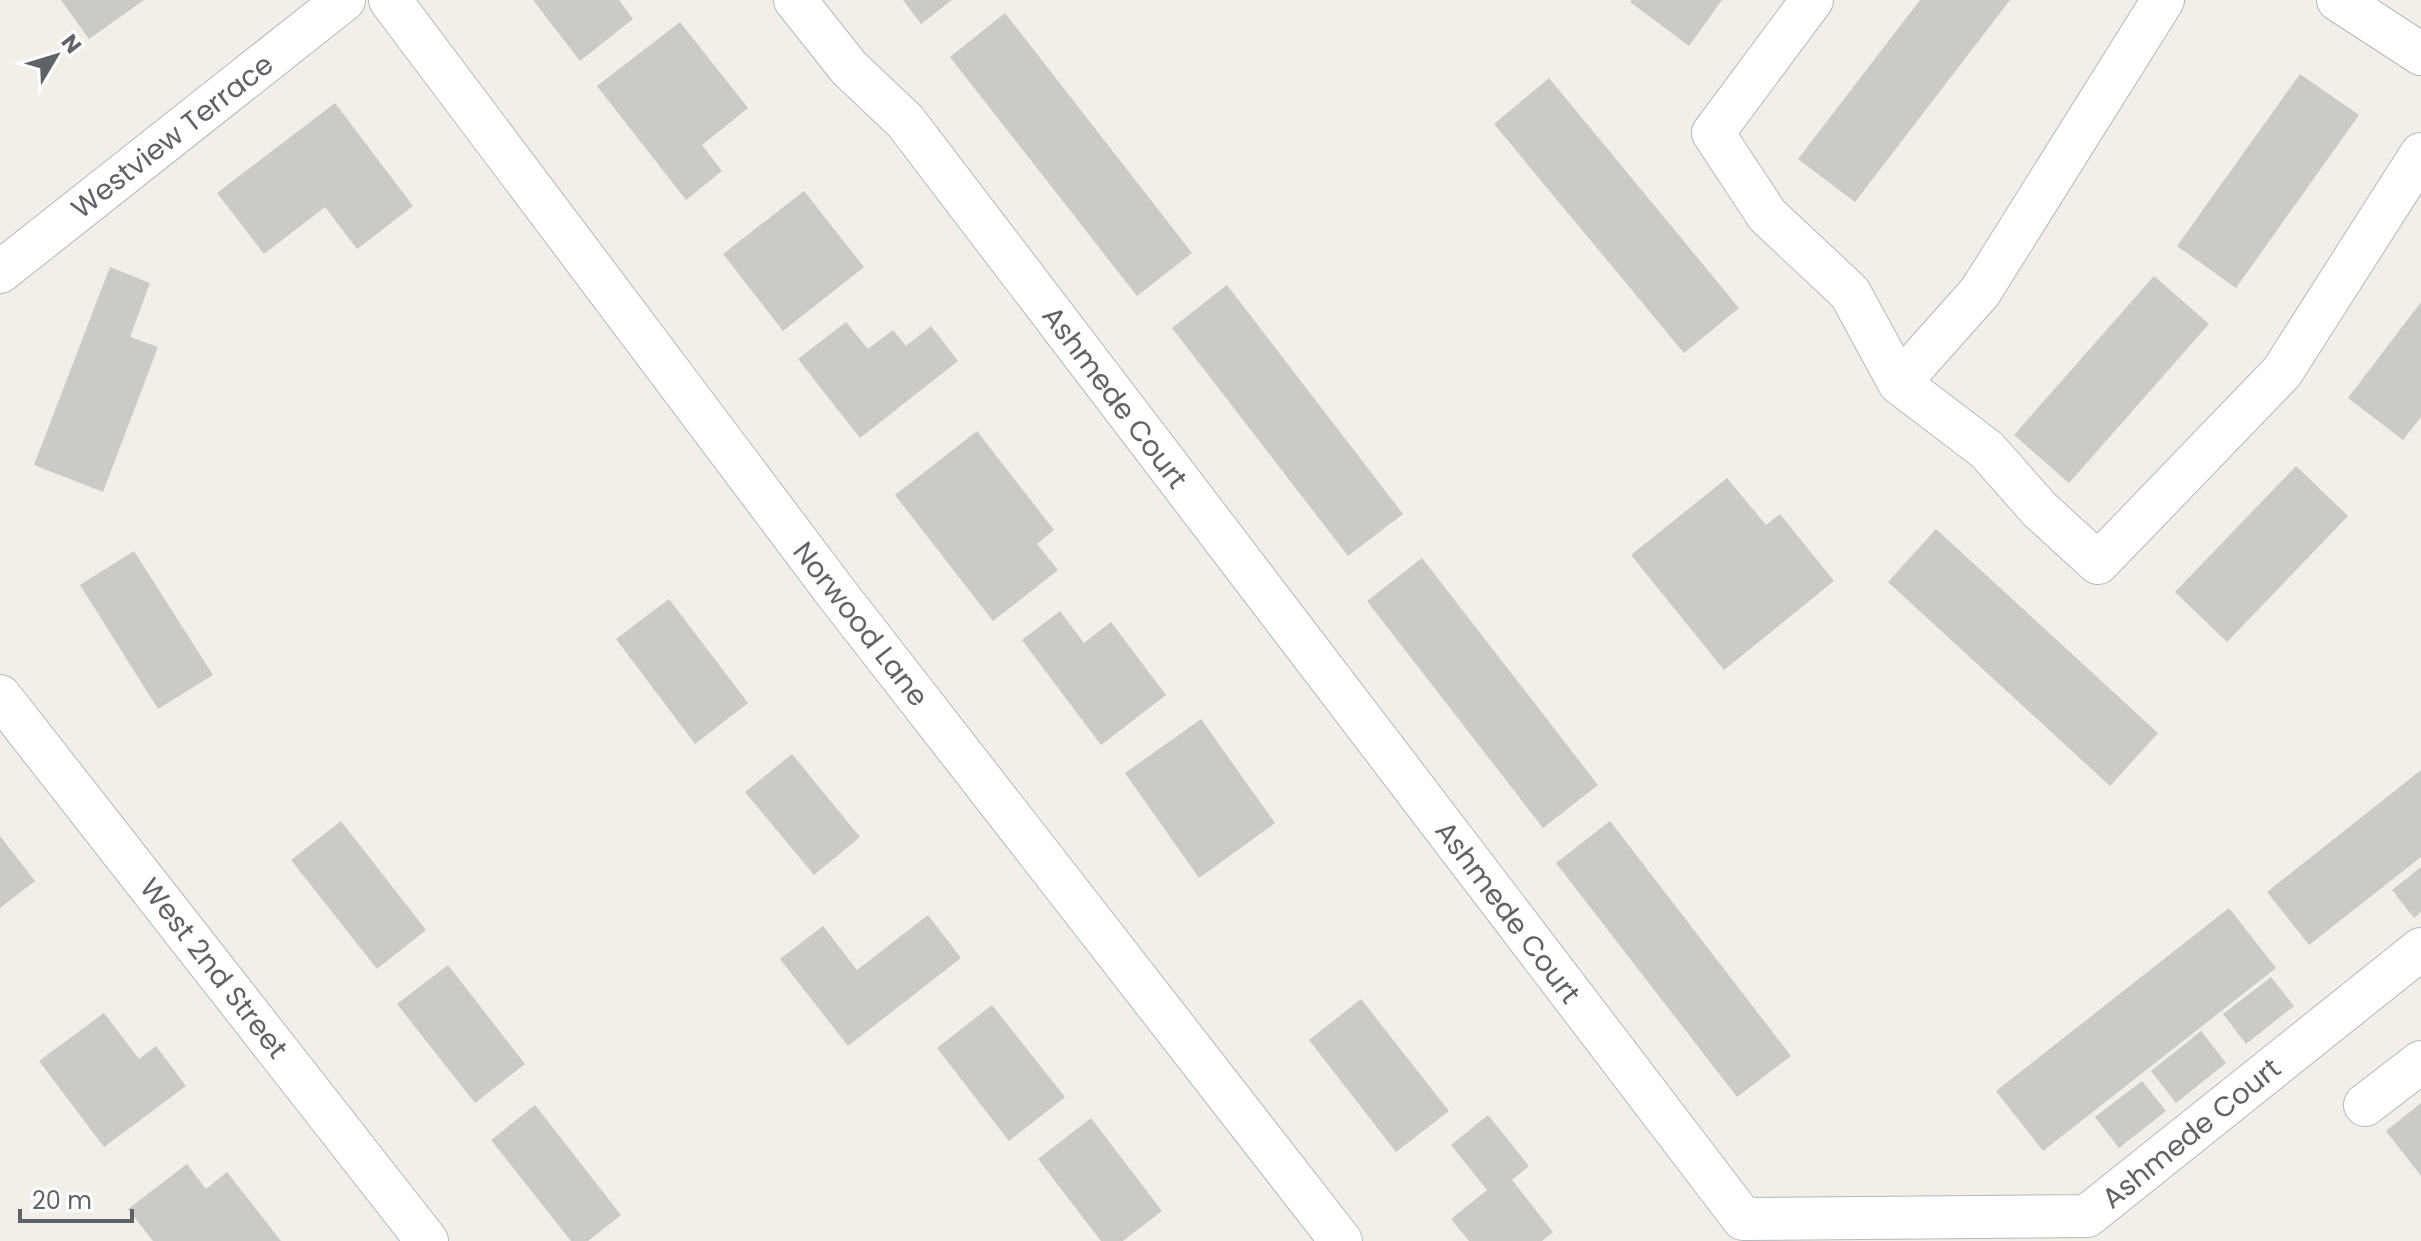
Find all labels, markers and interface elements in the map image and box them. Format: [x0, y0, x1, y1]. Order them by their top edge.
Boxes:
north arrow [16, 16, 96, 96]
text: N [54, 28, 89, 60]
street label: Westview Terrace [63, 45, 281, 228]
street label: Ashmede Court [1033, 298, 1196, 497]
street label: Norwood Lane [784, 534, 937, 715]
street label: Ashmede Court [1426, 813, 1589, 1012]
street label: West 2nd Street [131, 870, 297, 1067]
street label: Ashmede Court [2094, 1049, 2289, 1218]
scale bar [20, 1173, 132, 1223]
text: 20 m [32, 1184, 92, 1217]

